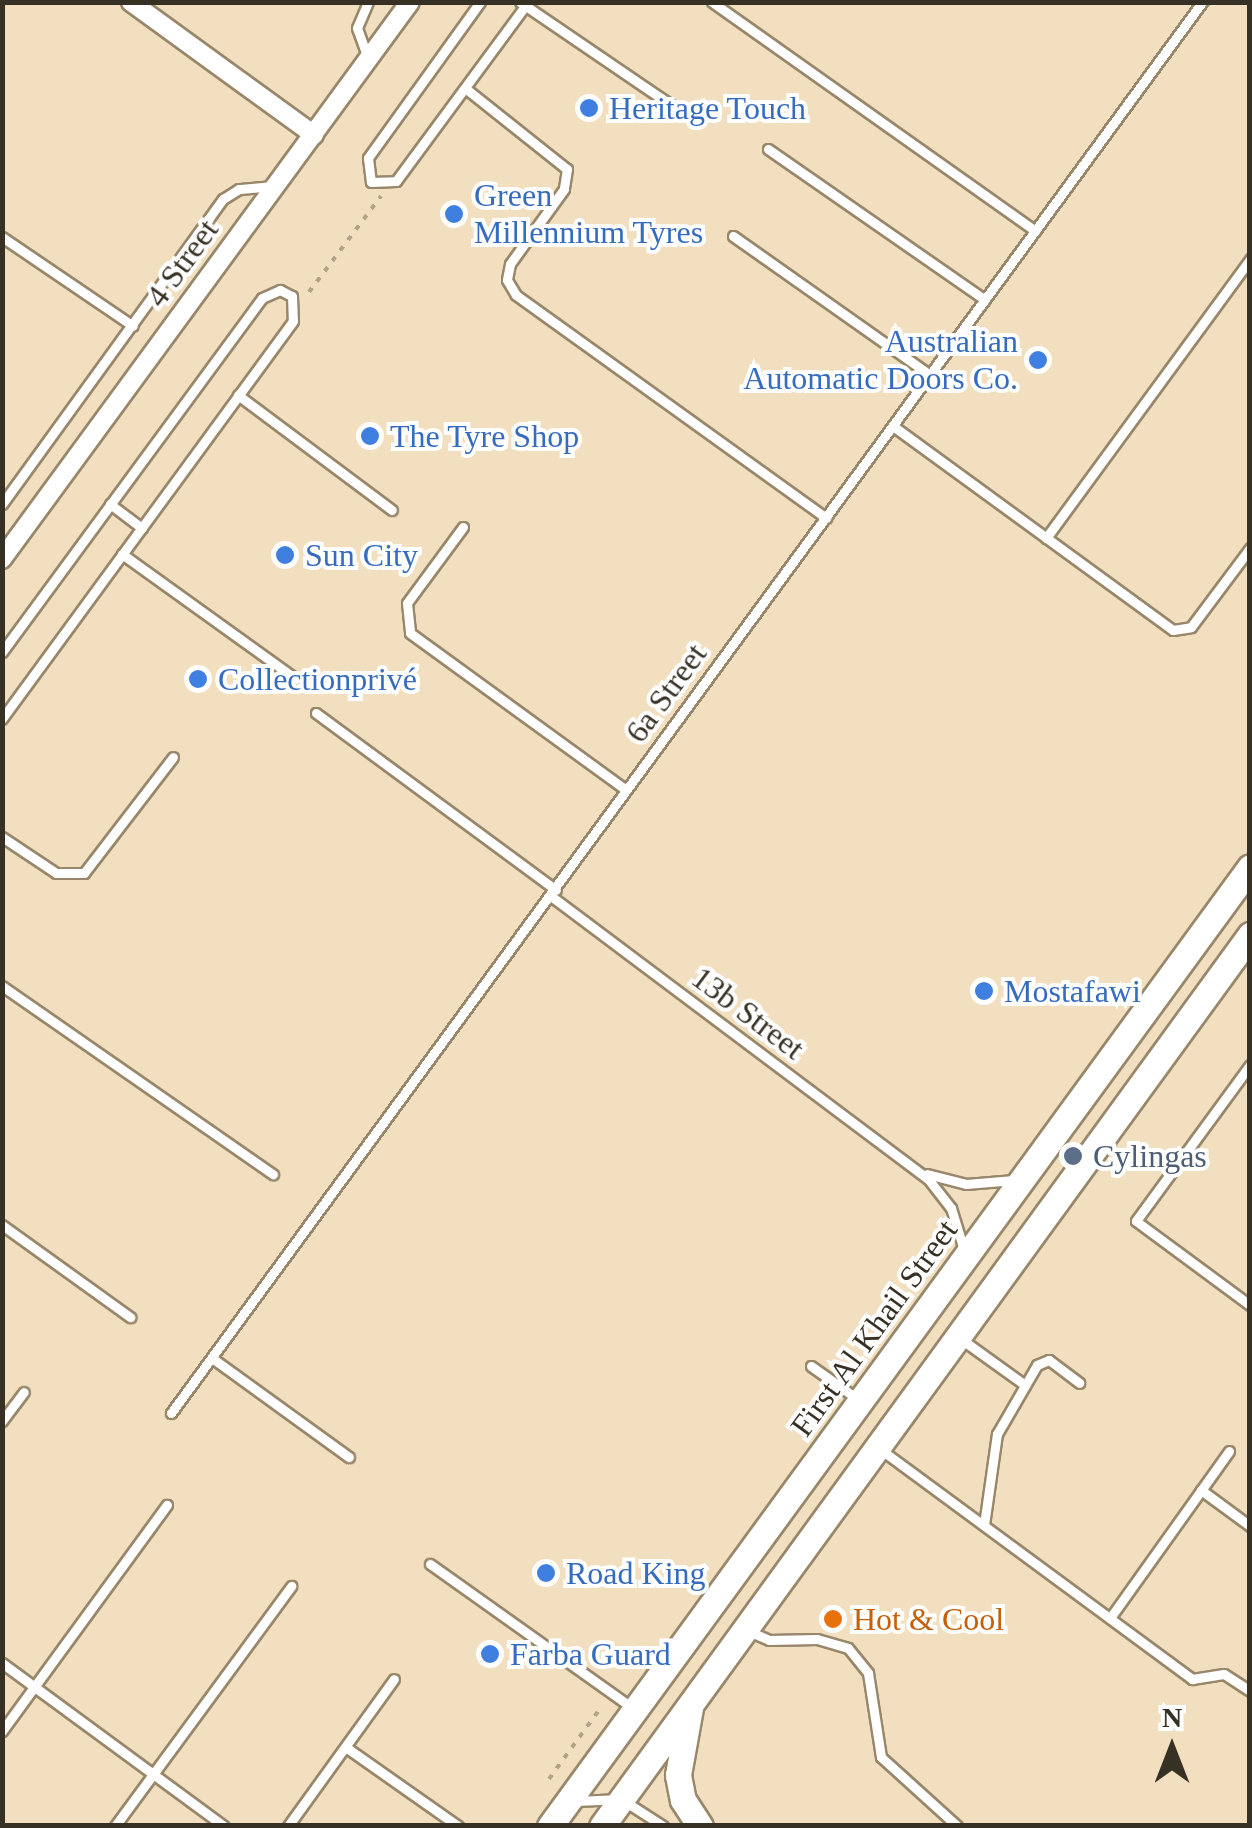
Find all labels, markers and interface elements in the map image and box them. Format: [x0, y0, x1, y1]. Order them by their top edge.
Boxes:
place label: Heritage Touch [609, 89, 807, 127]
marker: Heritage Touch [578, 97, 600, 119]
place label: Green Millennium Tyres [474, 177, 704, 252]
marker: Green Millennium Tyres [443, 203, 465, 225]
street label: 4 Street [137, 212, 227, 314]
place label: Australian Automatic Doors Co. [743, 323, 1018, 398]
marker: Australian Automatic Doors Co. [1027, 349, 1049, 371]
place label: The Tyre Shop [390, 417, 580, 455]
marker: The Tyre Shop [359, 425, 381, 447]
place label: Sun City [305, 536, 418, 574]
marker: Sun City [274, 544, 296, 566]
street label: 6a Street [617, 636, 715, 750]
place label: Collectionprivé [218, 660, 417, 698]
marker: Collectionprivé [187, 668, 209, 690]
street label: 13b Street [684, 958, 812, 1068]
place label: Mostafawi [1004, 972, 1141, 1010]
marker: Mostafawi [973, 980, 995, 1002]
place label: Cylingas [1093, 1137, 1207, 1175]
marker: Cylingas [1062, 1145, 1084, 1167]
street label: First Al Khail Street [782, 1211, 966, 1445]
place label: Road King [566, 1554, 706, 1592]
marker: Road King [535, 1562, 557, 1584]
place label: Hot & Cool [853, 1600, 1004, 1638]
marker: Hot & Cool [822, 1608, 844, 1630]
place label: Farba Guard [510, 1635, 671, 1673]
marker: Farba Guard [479, 1643, 501, 1665]
north arrow [1122, 1698, 1222, 1798]
text: N [1162, 1702, 1182, 1733]

